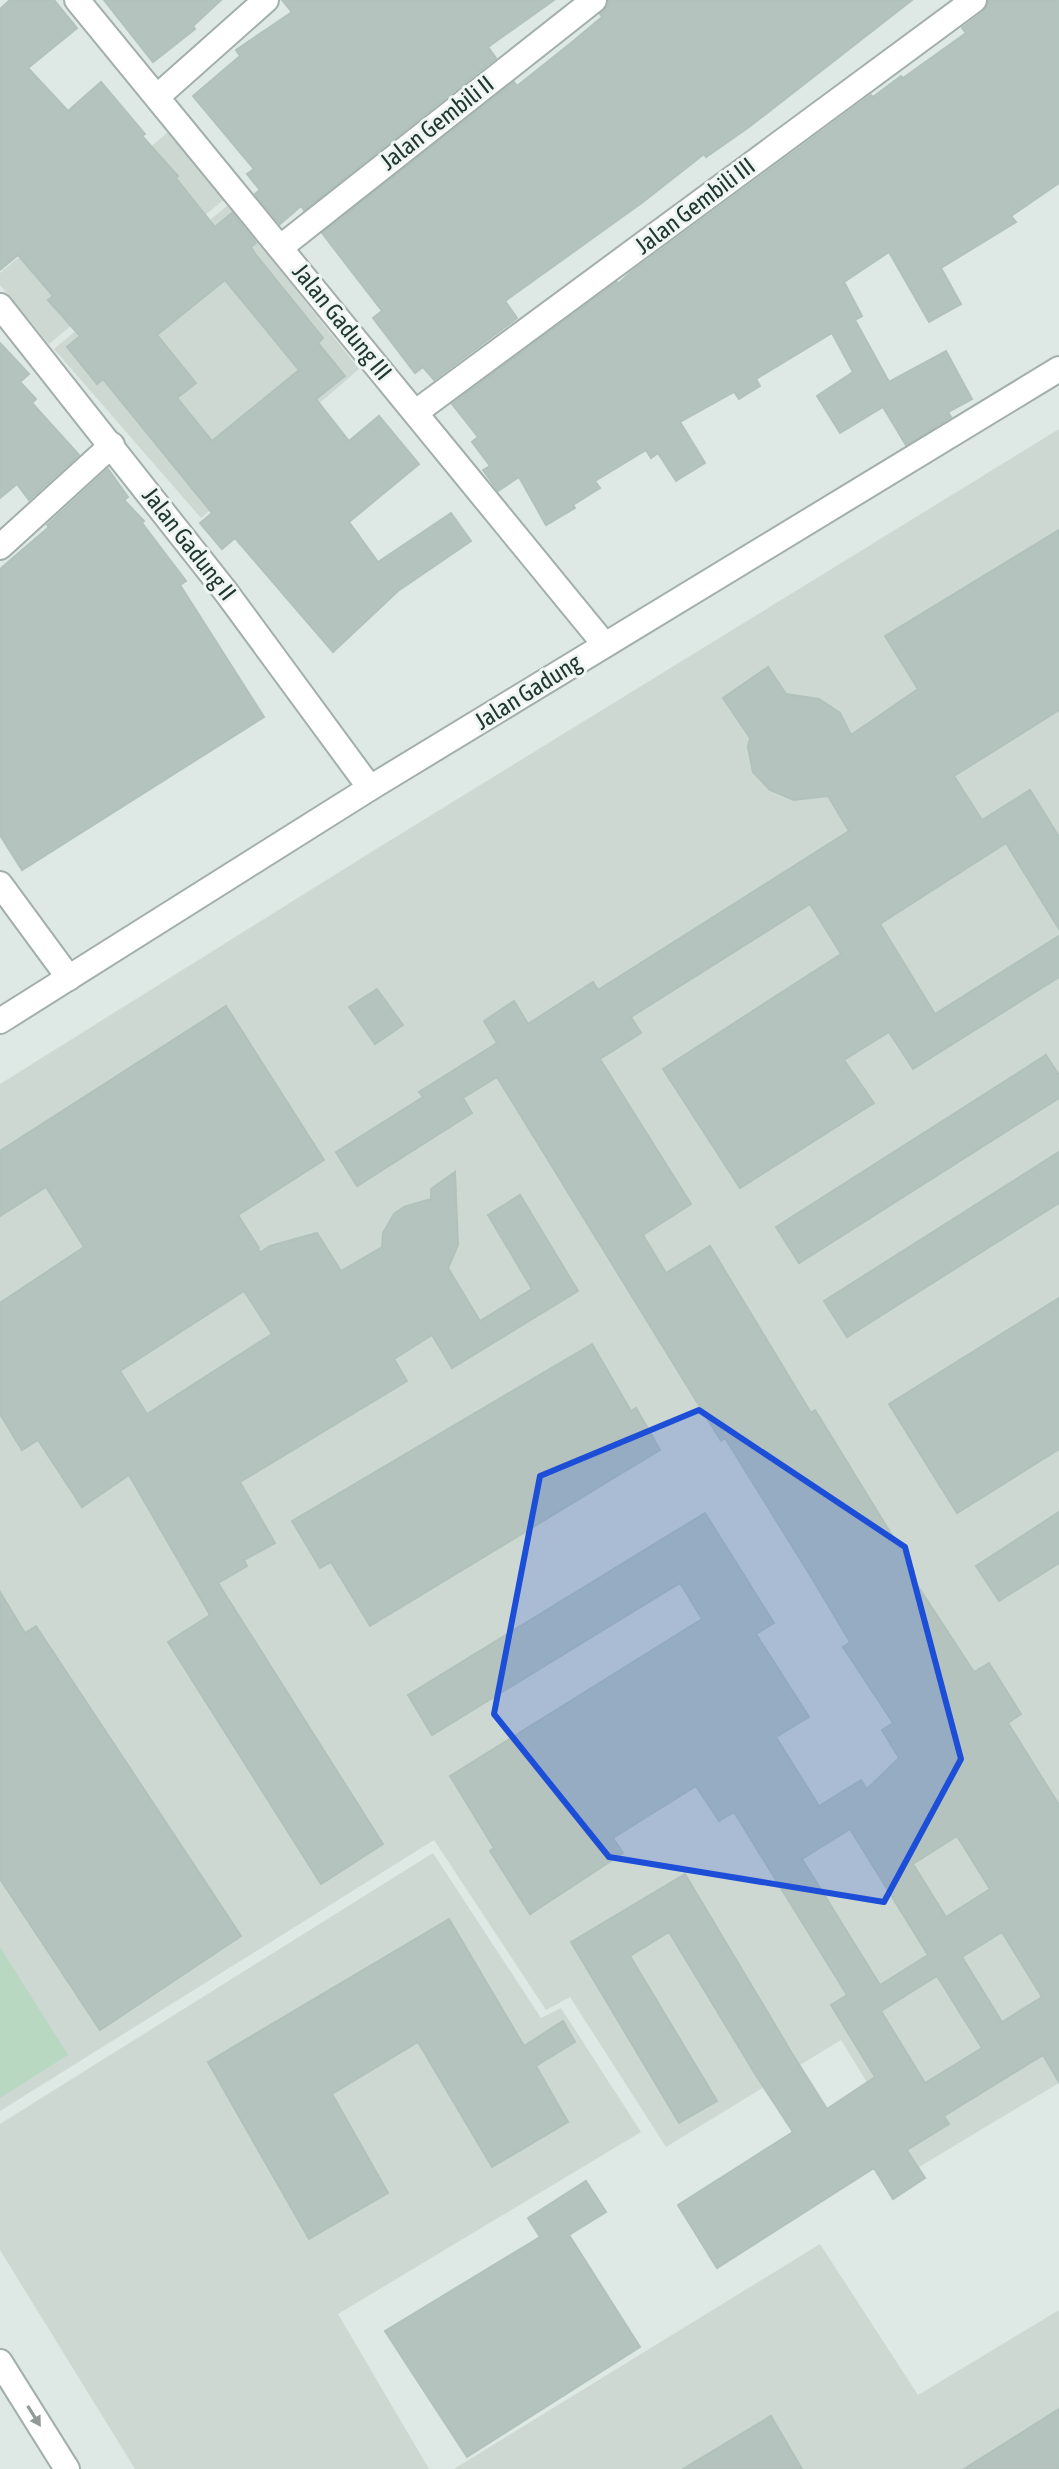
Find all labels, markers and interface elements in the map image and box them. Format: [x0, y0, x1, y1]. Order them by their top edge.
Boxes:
street label: Jalan Gembili II [375, 70, 499, 175]
street label: Jalan Gembili III [630, 152, 760, 259]
street label: Jalan Gadung III [287, 258, 397, 385]
street label: Jalan Gadung II [137, 482, 242, 605]
street label: Jalan Gadung [470, 648, 586, 735]
one-way arrow [26, 2405, 41, 2426]

